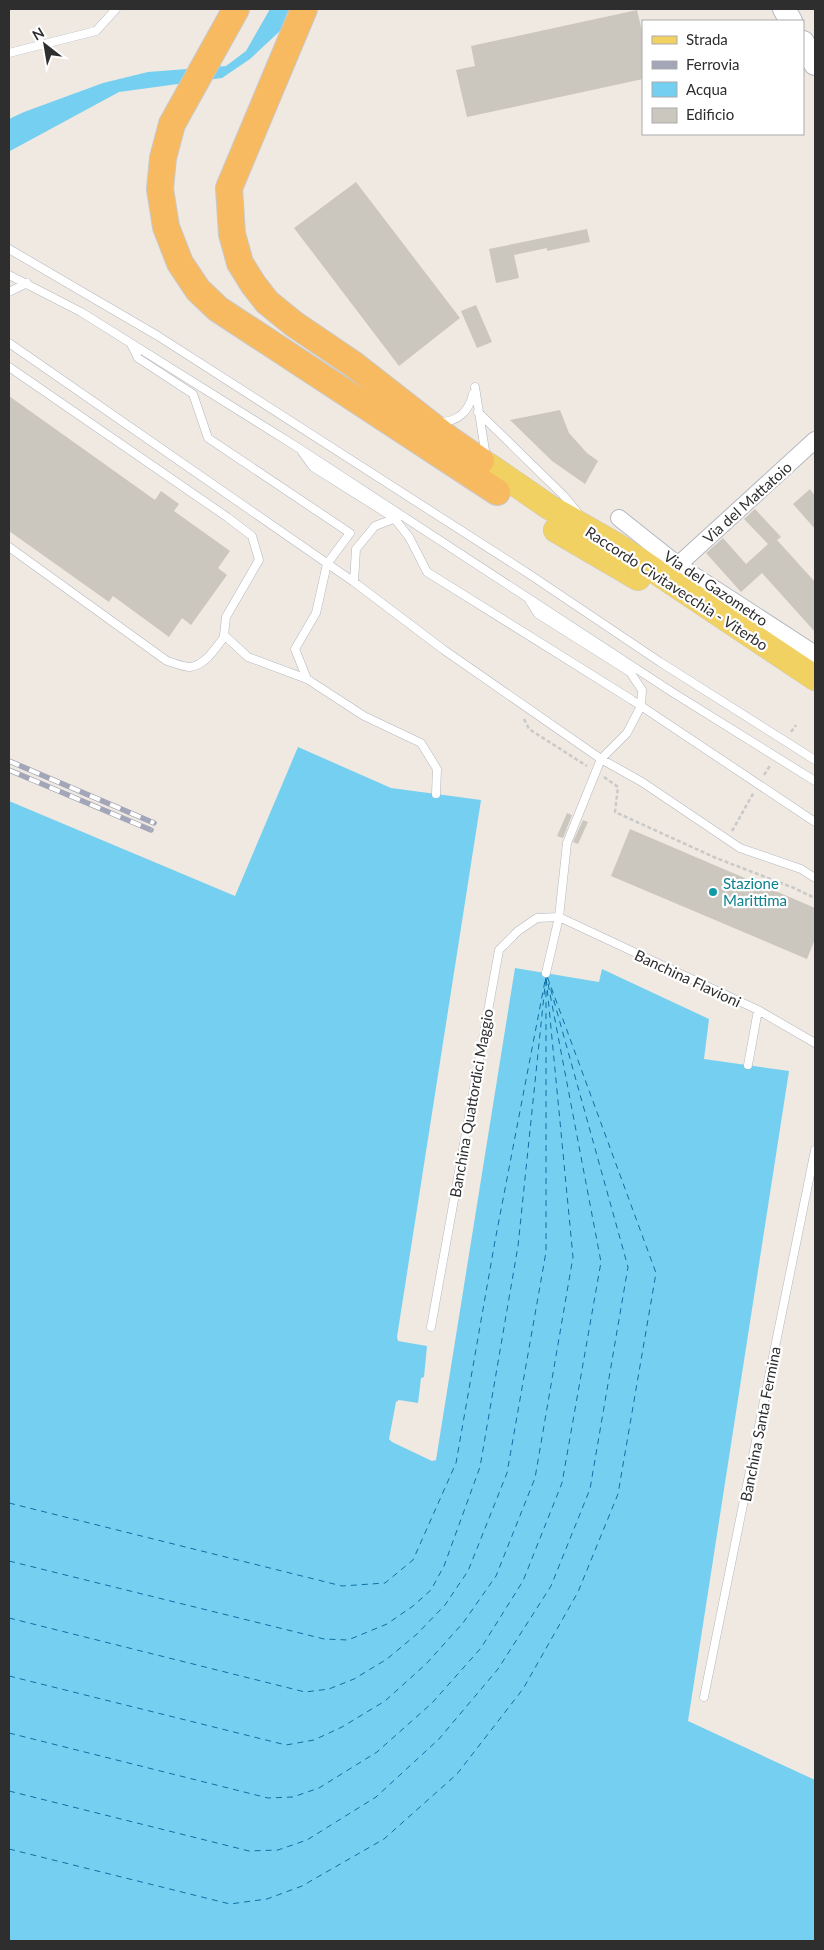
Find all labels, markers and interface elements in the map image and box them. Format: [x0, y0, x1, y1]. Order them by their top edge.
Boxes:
north arrow [20, 20, 70, 70]
legend [642, 20, 804, 135]
text: N [29, 23, 47, 43]
text: Strada [686, 30, 728, 48]
text: Ferrovia [686, 55, 739, 73]
text: Acqua [686, 80, 727, 98]
text: Edificio [686, 105, 734, 123]
street label: Via del Mattatoio [699, 457, 795, 547]
street label: Raccordo Civitavecchia - Viterbo [582, 522, 772, 654]
street label: Via del Gazometro [661, 547, 771, 629]
place label: Stazione Marittima [723, 874, 787, 909]
marker: Stazione Marittima [707, 886, 719, 898]
street label: Banchina Flavioni [632, 945, 744, 1011]
street label: Banchina Quattordici Maggio [446, 1007, 496, 1199]
street label: Banchina Santa Fermina [736, 1345, 784, 1503]

